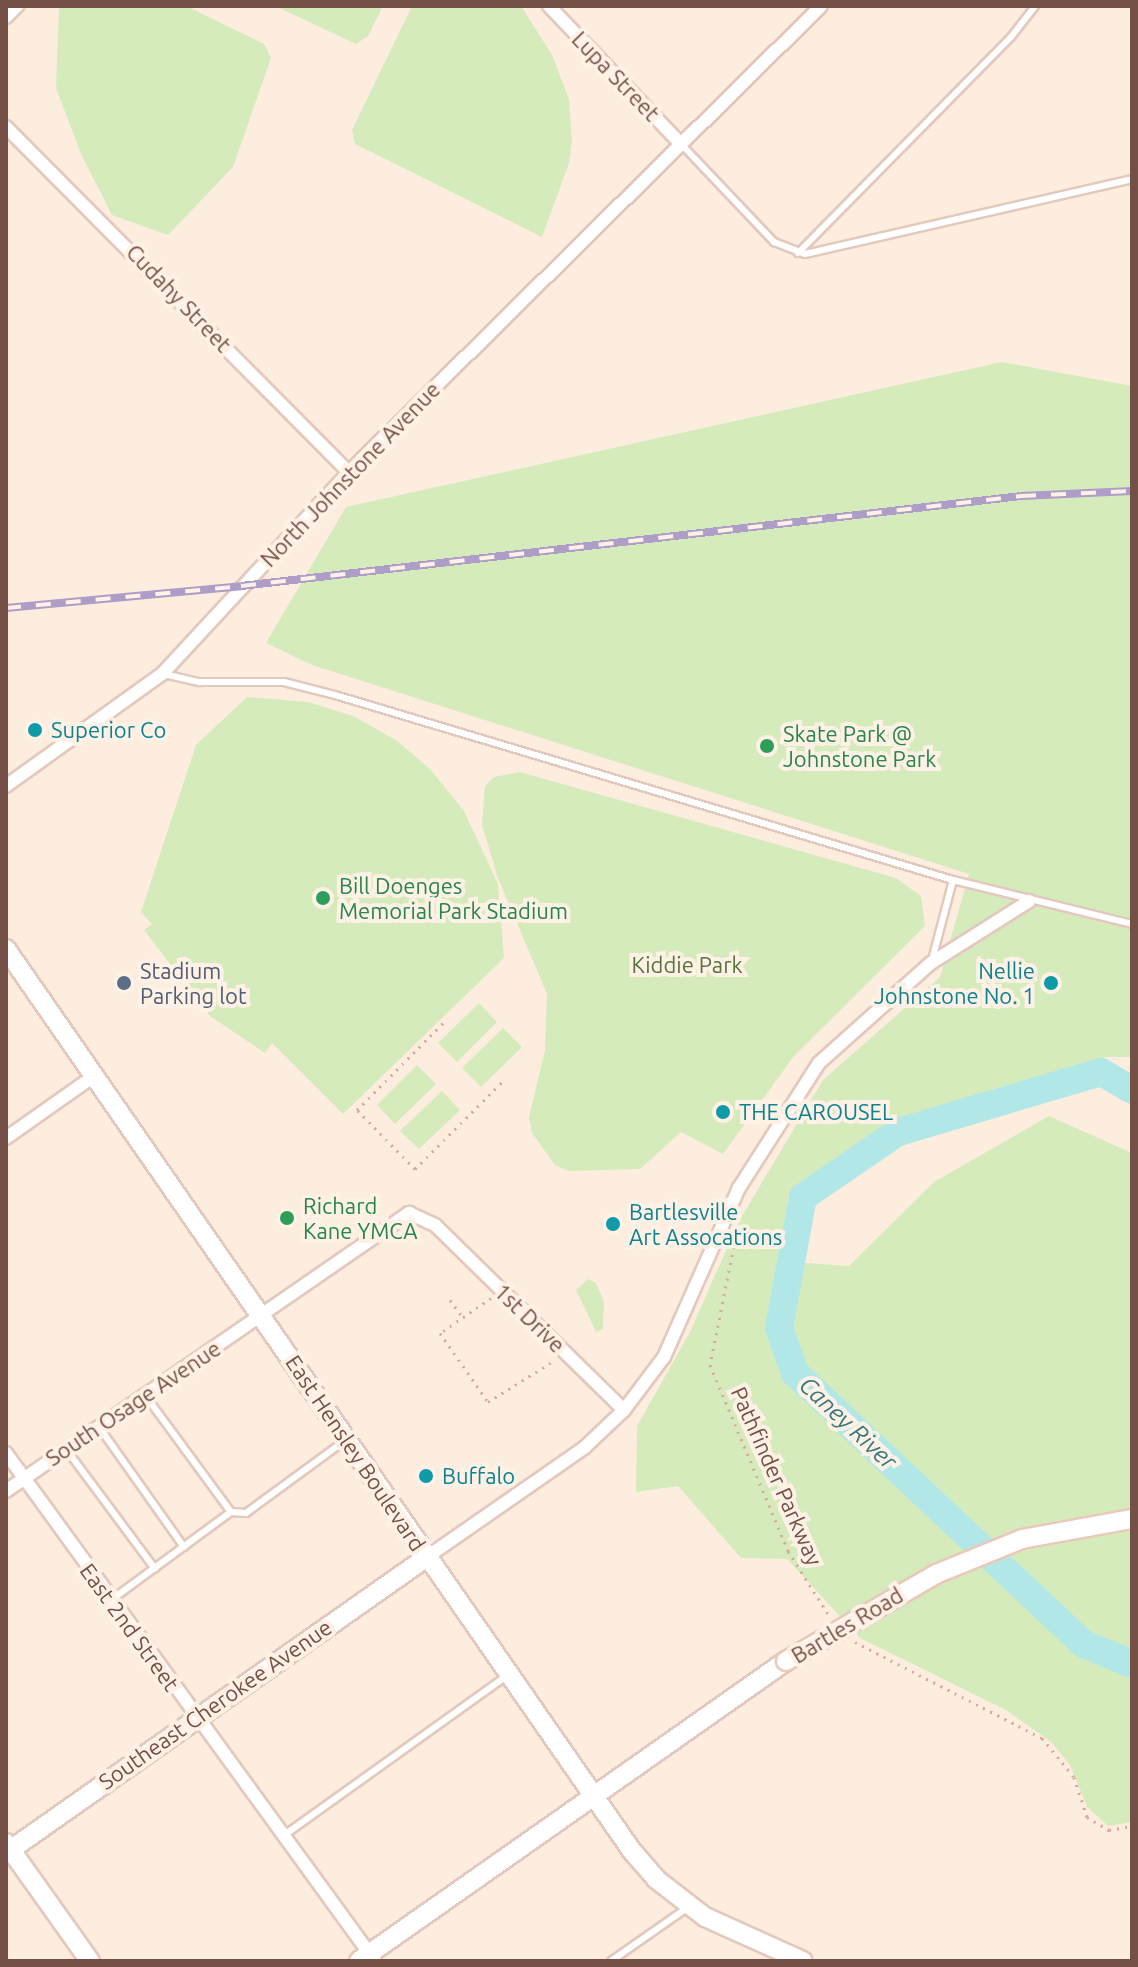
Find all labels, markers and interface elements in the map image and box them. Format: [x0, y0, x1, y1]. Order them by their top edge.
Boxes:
street label: Lupa Street [567, 26, 665, 126]
street label: Cudahy Street [121, 239, 237, 357]
street label: North Johnstone Avenue [255, 376, 445, 572]
place label: Superior Co [51, 717, 166, 743]
place label: Skate Park @ Johnstone Park [783, 720, 936, 772]
marker: Superior Co [26, 721, 44, 739]
marker: Skate Park @ Johnstone Park [758, 737, 776, 755]
place label: Bill Doenges Memorial Park Stadium [339, 872, 568, 924]
marker: Bill Doenges Memorial Park Stadium [314, 889, 332, 907]
park label: Kiddie Park [631, 952, 743, 978]
place label: Stadium Parking lot [140, 957, 247, 1008]
place label: Nellie Johnstone No. 1 [874, 957, 1035, 1008]
marker: Stadium Parking lot [115, 974, 133, 992]
marker: Nellie Johnstone No. 1 [1042, 974, 1060, 992]
place label: THE CAROUSEL [739, 1099, 893, 1125]
marker: THE CAROUSEL [714, 1103, 732, 1121]
place label: Richard Kane YMCA [303, 1192, 418, 1244]
place label: Bartlesville Art Assocations [629, 1198, 782, 1250]
marker: Richard Kane YMCA [278, 1209, 296, 1227]
marker: Bartlesville Art Assocations [604, 1215, 622, 1233]
street label: 1st Drive [489, 1278, 571, 1358]
street label: South Osage Avenue [41, 1335, 225, 1471]
street label: East Hensley Boulevard [281, 1350, 431, 1556]
water label: Caney River [793, 1371, 903, 1475]
street label: Pathfinder Parkway [726, 1383, 828, 1569]
place label: Buffalo [442, 1463, 515, 1489]
marker: Buffalo [417, 1467, 435, 1485]
street label: East 2nd Street [75, 1558, 185, 1696]
street label: Bartles Road [786, 1581, 908, 1669]
street label: Southeast Cherokee Avenue [93, 1613, 337, 1795]

